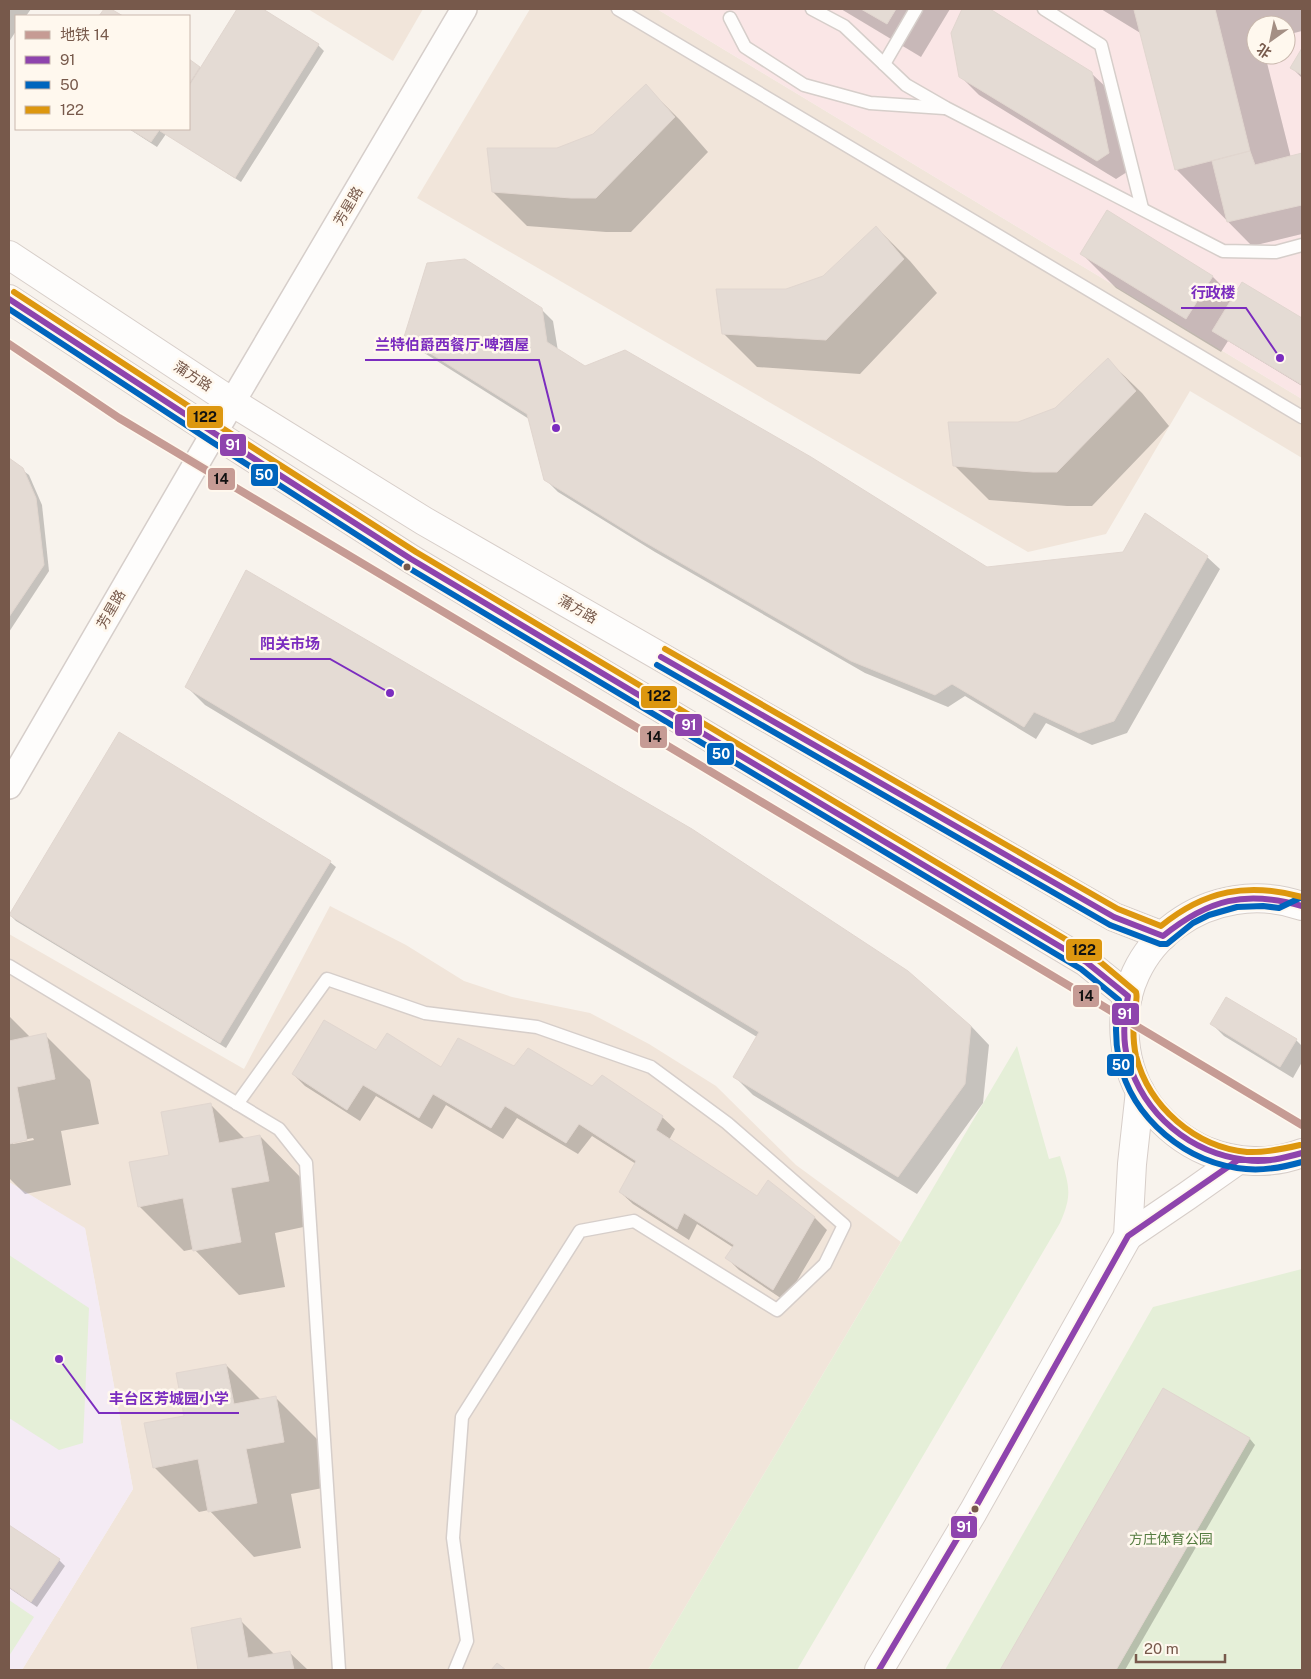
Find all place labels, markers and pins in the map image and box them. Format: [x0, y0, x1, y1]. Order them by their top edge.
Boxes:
callout: 行政楼 [1181, 278, 1246, 308]
callout: 兰特伯爵西餐厅·啤酒屋 [365, 330, 539, 360]
unlabelled marker [402, 562, 412, 572]
callout: 阳关市场 [250, 629, 330, 659]
callout: 丰台区芳城园小学 [99, 1383, 239, 1413]
unlabelled marker [970, 1504, 980, 1514]

